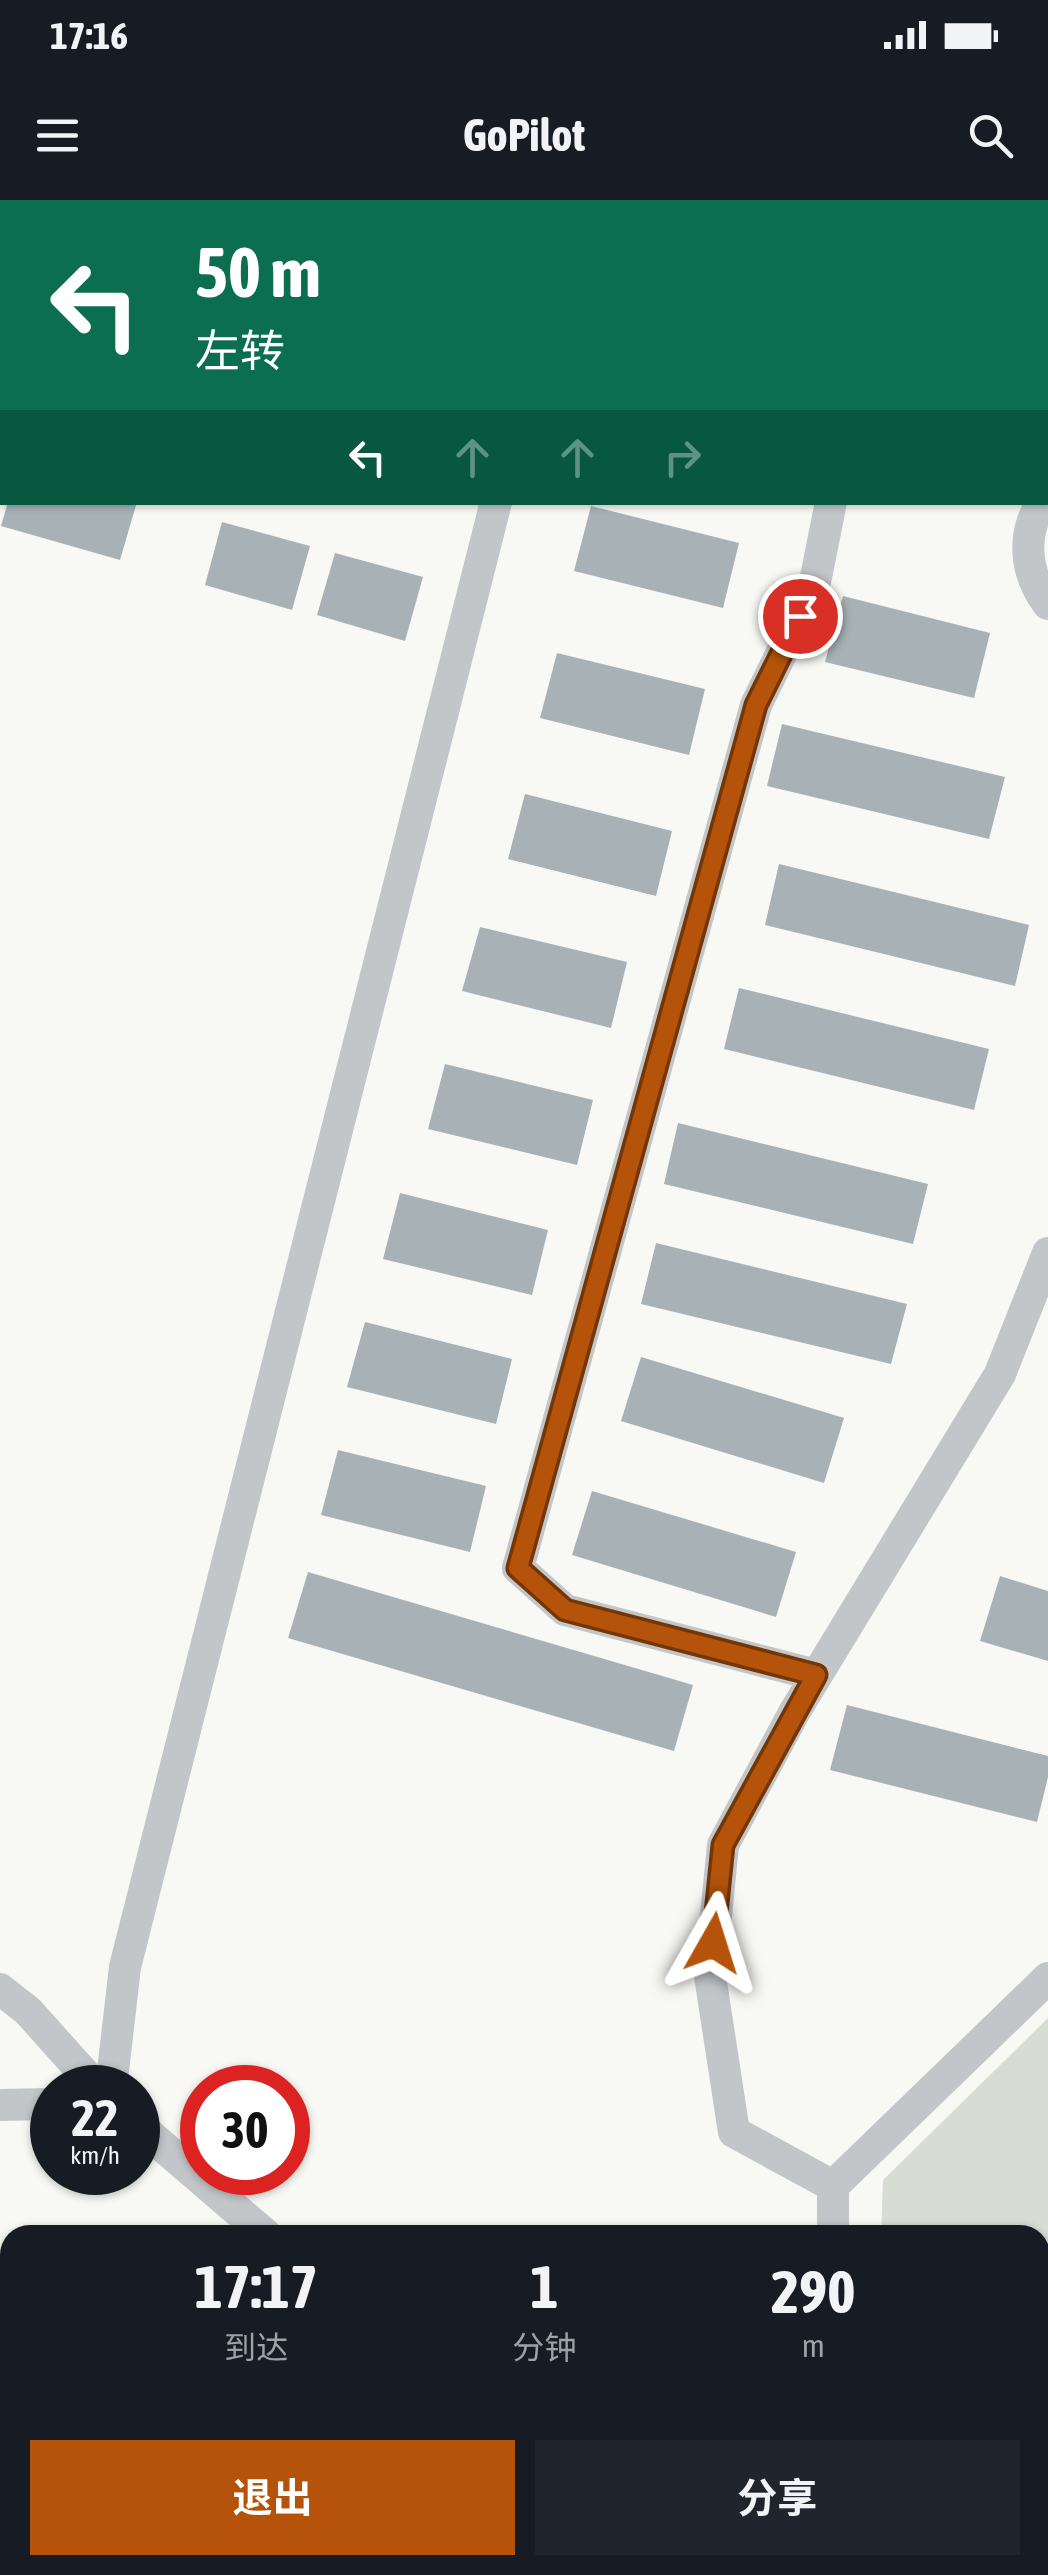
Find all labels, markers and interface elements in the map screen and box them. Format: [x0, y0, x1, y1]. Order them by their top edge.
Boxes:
text: 17:16 [50, 14, 128, 57]
icon: menu [30, 108, 85, 163]
icon: search [963, 108, 1018, 163]
text: GoPilot [463, 109, 585, 161]
text: 50 m [195, 232, 321, 312]
icon: left [30, 240, 160, 370]
text: 左转 [195, 325, 285, 377]
icon: left [340, 430, 395, 485]
icon: ahead [445, 430, 500, 485]
icon: ahead [550, 430, 605, 485]
icon: right [655, 430, 710, 485]
pin [758, 574, 843, 659]
icon: arrive [773, 589, 828, 644]
position arrow [661, 1891, 765, 1995]
speed limit sign: 30 [180, 2065, 310, 2195]
text: 22 [71, 2089, 118, 2147]
text: km/h [70, 2141, 120, 2169]
text: 17:17 [194, 2252, 318, 2321]
text: 1 [530, 2252, 559, 2321]
text: 290 [771, 2257, 856, 2326]
text: m [802, 2327, 825, 2364]
text: 到达 [224, 2329, 288, 2366]
text: 分钟 [512, 2329, 576, 2366]
button: 退出 [30, 2440, 515, 2555]
button: 分享 [535, 2440, 1020, 2555]

